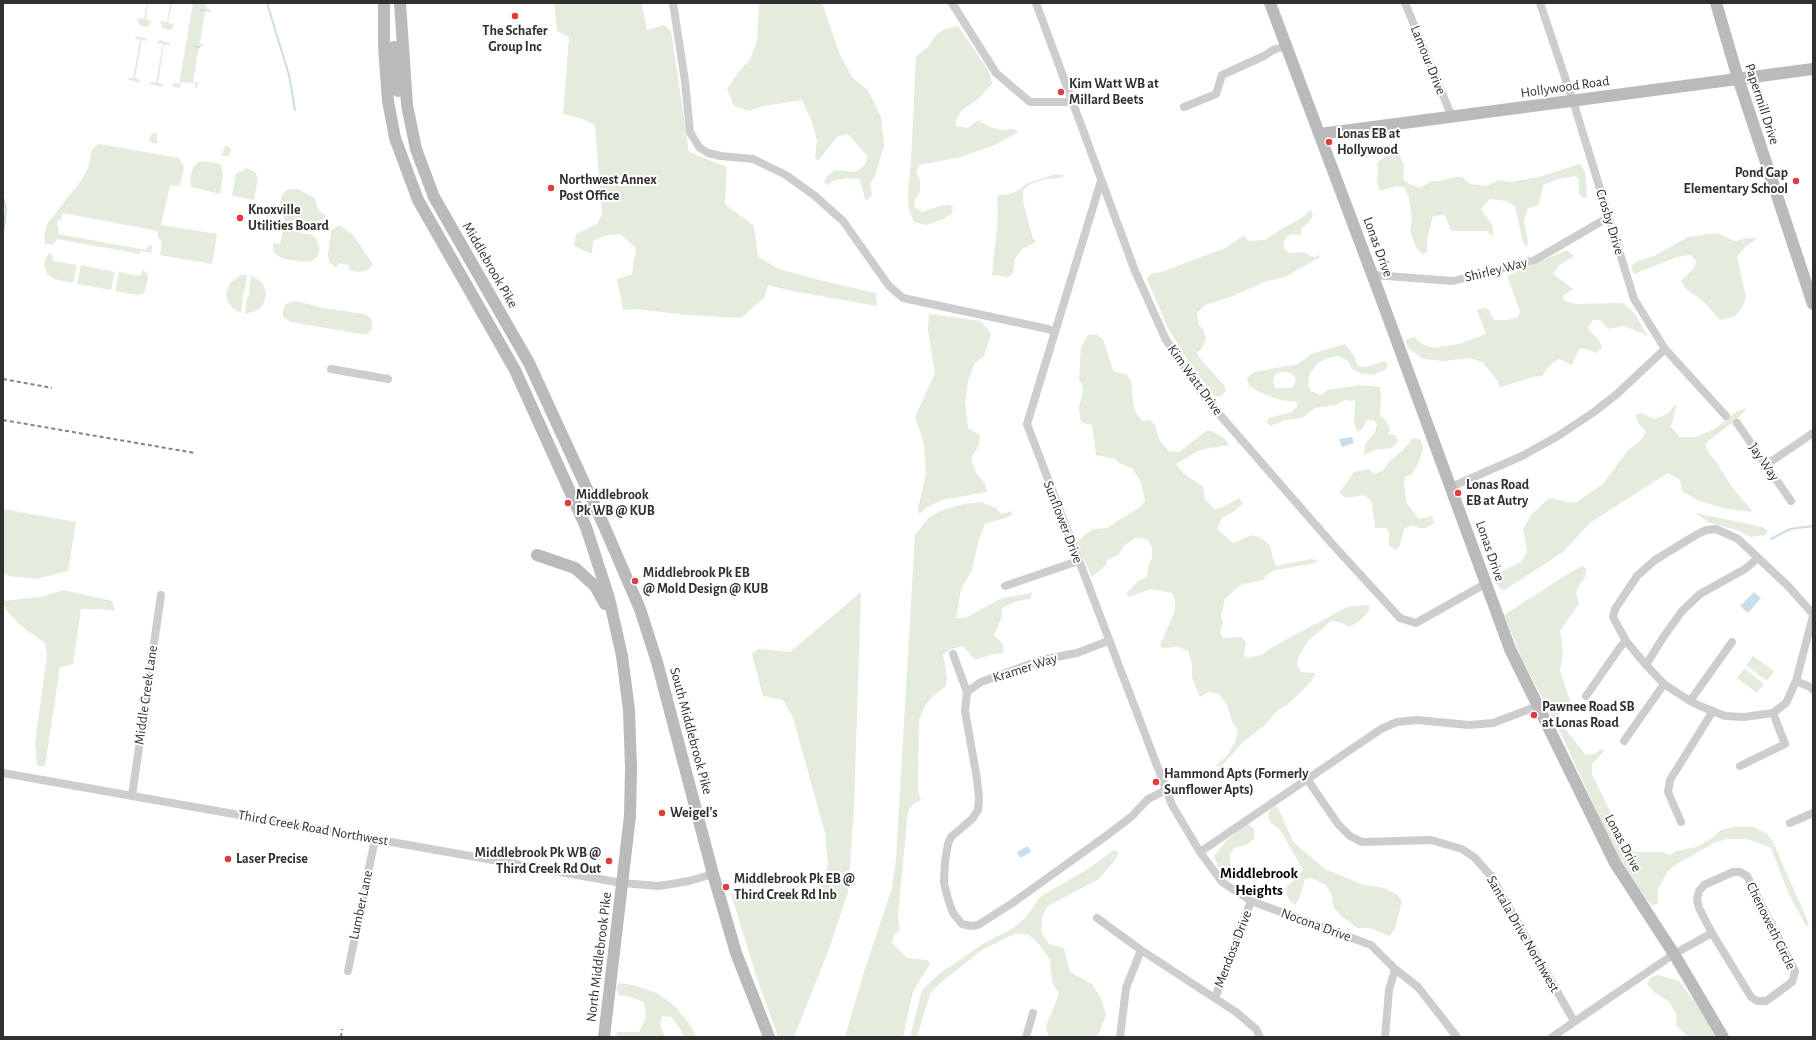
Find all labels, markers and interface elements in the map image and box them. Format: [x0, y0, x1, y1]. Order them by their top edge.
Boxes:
marker: The Schafer Group Inc [510, 11, 520, 21]
place label: The Schafer Group Inc [482, 23, 548, 56]
street label: Lamour Drive [1407, 23, 1449, 97]
street label: Papermill Drive [1741, 61, 1783, 147]
street label: Hollywood Road [1520, 72, 1610, 102]
place label: Kim Watt WB at Millard Beets [1069, 76, 1159, 108]
marker: Kim Watt WB at Millard Beets [1056, 87, 1066, 97]
place label: Lonas EB at Hollywood [1337, 126, 1400, 158]
marker: Lonas EB at Hollywood [1324, 137, 1334, 147]
place label: Pond Gap Elementary School [1683, 165, 1788, 198]
place label: Northwest Annex Post Office [559, 172, 657, 204]
marker: Pond Gap Elementary School [1791, 176, 1801, 186]
marker: Northwest Annex Post Office [546, 183, 556, 193]
street label: Crosby Drive [1592, 187, 1628, 257]
place label: Knoxville Utilities Board [248, 202, 329, 234]
marker: Knoxville Utilities Board [235, 213, 245, 223]
street label: Lonas Drive [1359, 215, 1397, 279]
street label: Middlebrook Pike [459, 219, 521, 311]
street label: Shirley Way [1463, 254, 1529, 286]
street label: Kim Watt Drive [1164, 341, 1226, 419]
street label: Jay Way [1745, 440, 1783, 484]
place label: Lonas Road EB at Autry [1466, 477, 1529, 510]
street label: Sunflower Drive [1040, 478, 1086, 566]
place label: Middlebrook Pk WB @ KUB [576, 487, 655, 520]
marker: Lonas Road EB at Autry [1453, 488, 1463, 498]
marker: Middlebrook Pk WB @ KUB [563, 498, 573, 508]
street label: Lonas Drive [1472, 519, 1508, 583]
place label: Middlebrook Pk EB @ Mold Design @ KUB [643, 565, 768, 598]
marker: Middlebrook Pk EB @ Mold Design @ KUB [630, 576, 640, 586]
street label: Middle Creek Lane [131, 644, 161, 746]
street label: Kramer Way [991, 650, 1059, 686]
street label: South Middlebrook Pike [666, 666, 716, 796]
place label: Pawnee Road SB at Lonas Road [1542, 699, 1635, 732]
marker: Pawnee Road SB at Lonas Road [1529, 710, 1539, 720]
place label: Hammond Apts (Formerly Sunflower Apts) [1164, 766, 1308, 798]
marker: Hammond Apts (Formerly Sunflower Apts) [1151, 777, 1161, 787]
place label: Weigel's [670, 805, 718, 821]
street label: Third Creek Road Northwest [237, 807, 389, 849]
marker: Weigel's [657, 808, 667, 818]
street label: Lonas Drive [1601, 811, 1645, 875]
place label: Middlebrook Pk WB @ Third Creek Rd Out [475, 845, 601, 878]
place label: Laser Precise [236, 851, 308, 867]
marker: Laser Precise [223, 854, 233, 864]
marker: Middlebrook Pk WB @ Third Creek Rd Out [604, 856, 614, 866]
district label: Middlebrook Heights [1220, 864, 1298, 899]
street label: Lumber Lane [345, 869, 377, 941]
place label: Middlebrook Pk EB @ Third Creek Rd Inb [734, 871, 855, 904]
street label: Santala Drive Northwest [1483, 873, 1563, 995]
street label: Chenoweth Circle [1743, 880, 1799, 972]
marker: Middlebrook Pk EB @ Third Creek Rd Inb [721, 882, 731, 892]
street label: North Middlebrook Pike [583, 891, 615, 1023]
street label: Nocona Drive [1279, 905, 1353, 945]
street label: Mendosa Drive [1211, 908, 1255, 990]

